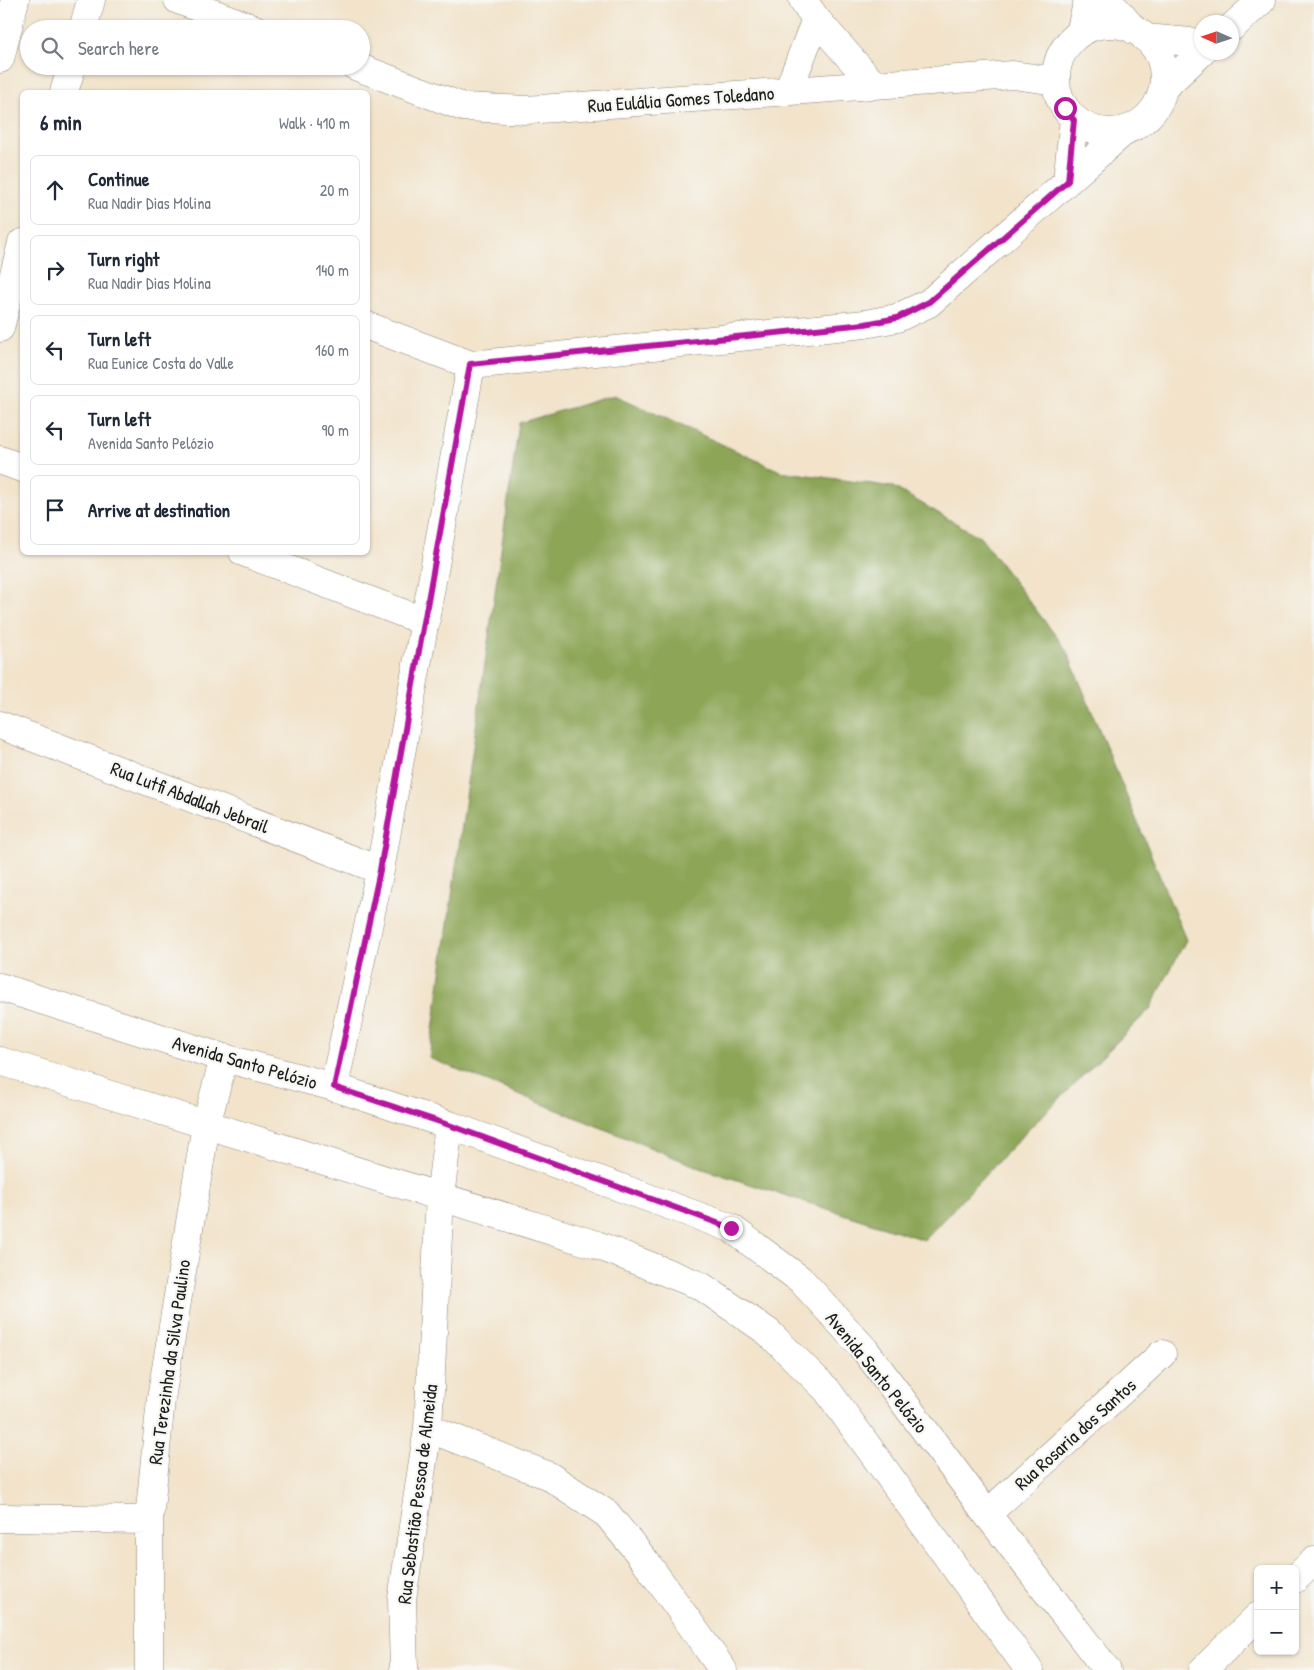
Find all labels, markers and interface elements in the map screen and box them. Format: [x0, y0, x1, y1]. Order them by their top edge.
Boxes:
north arrow [1194, 15, 1239, 60]
search box [20, 20, 370, 75]
icon: search [38, 34, 66, 62]
text: Search here [78, 35, 159, 61]
street label: Rua Eulália Gomes Toledano [587, 79, 775, 118]
route start [1054, 97, 1077, 120]
text: 6 min [40, 108, 82, 137]
text: Walk · 410 m [279, 112, 350, 134]
text: Continue [88, 166, 149, 192]
icon: ahead [41, 176, 69, 204]
text: 20 m [320, 179, 349, 201]
text: Rua Nadir Dias Molina [88, 192, 211, 214]
text: Turn right [88, 246, 159, 272]
icon: right [41, 256, 69, 284]
text: 140 m [315, 259, 349, 281]
text: Rua Nadir Dias Molina [88, 272, 211, 294]
text: Turn left [88, 326, 151, 352]
icon: left [41, 336, 69, 364]
text: 160 m [315, 339, 349, 361]
text: Rua Eunice Costa do Valle [88, 352, 234, 374]
text: Turn left [88, 406, 151, 432]
icon: left [41, 416, 69, 444]
text: 90 m [321, 419, 349, 441]
text: Avenida Santo Pelózio [88, 432, 214, 454]
icon: arrive [41, 496, 69, 524]
text: Arrive at destination [88, 497, 230, 523]
street label: Rua Lutfi Abdallah Jebrail [107, 755, 274, 840]
street label: Avenida Santo Pelózio [170, 1029, 321, 1095]
route end [720, 1217, 743, 1240]
street label: Rua Terezinha da Silva Paulino [142, 1258, 196, 1466]
street label: Avenida Santo Pelózio [820, 1306, 934, 1438]
street label: Rua Rosaria dos Santos [1009, 1372, 1141, 1496]
street label: Rua Sebastião Pessoa de Almeida [391, 1382, 443, 1605]
map controls [1254, 1565, 1299, 1655]
button: + [1254, 1565, 1299, 1610]
button: − [1254, 1610, 1299, 1655]

